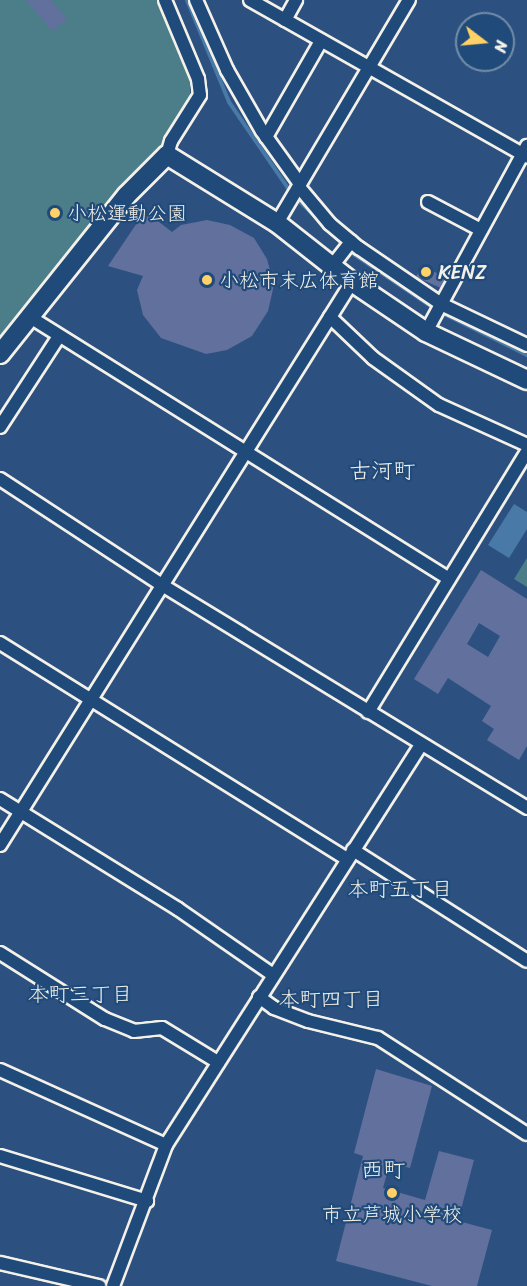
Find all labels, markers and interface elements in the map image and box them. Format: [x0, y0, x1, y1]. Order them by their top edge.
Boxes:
north arrow [455, 12, 515, 72]
text: N [485, 37, 516, 56]
place label: 小松運動公園 [67, 201, 187, 225]
marker: 小松運動公園 [48, 206, 62, 220]
place label: KENZ [438, 260, 487, 284]
marker: KENZ [419, 265, 433, 279]
place label: 小松市末広体育館 [219, 268, 379, 292]
marker: 小松市末広体育館 [200, 273, 214, 287]
district label: 古河町 [349, 458, 415, 484]
district label: 本町五丁目 [348, 876, 452, 902]
district label: 本町三丁目 [28, 981, 132, 1007]
district label: 本町四丁目 [279, 986, 383, 1012]
district label: 西町 [361, 1157, 405, 1183]
marker: 市立芦城小学校 [385, 1186, 399, 1200]
place label: 市立芦城小学校 [322, 1202, 462, 1226]

